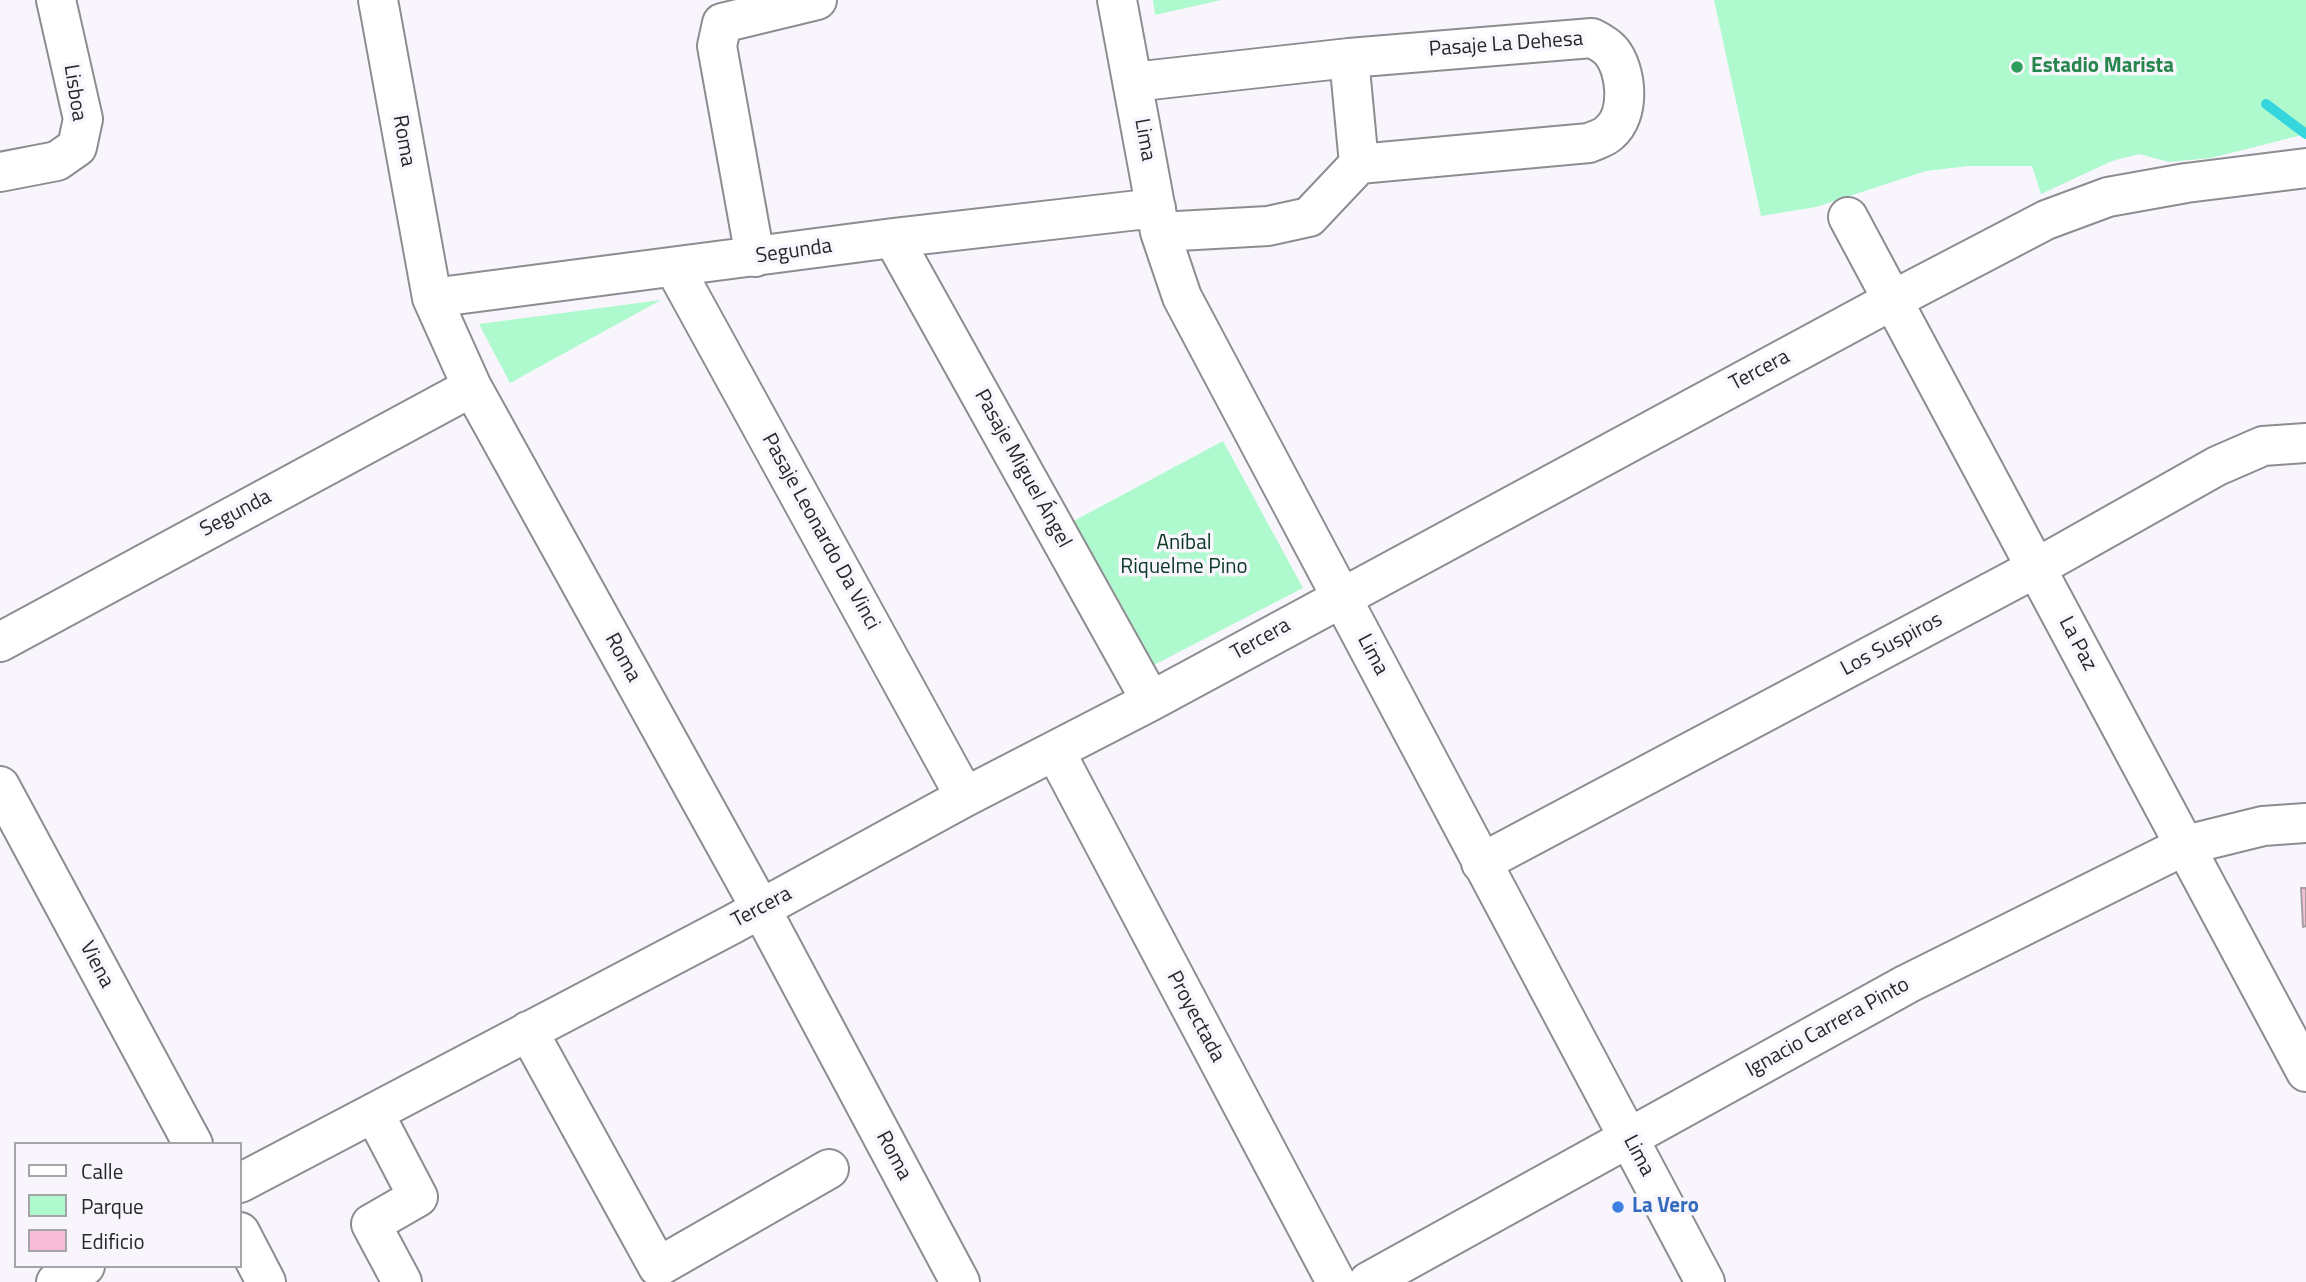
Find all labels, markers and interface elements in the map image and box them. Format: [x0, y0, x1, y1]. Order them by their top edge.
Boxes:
street label: Pasaje La Dehesa [1428, 27, 1584, 63]
place label: Estadio Marista [2031, 54, 2174, 80]
marker: Estadio Marista [2009, 59, 2025, 75]
street label: Lisboa [57, 63, 91, 123]
street label: Roma [386, 113, 420, 169]
street label: Lima [1128, 117, 1160, 163]
street label: Segunda [754, 234, 834, 270]
street label: Tercera [1726, 345, 1794, 397]
street label: Pasaje Miguel Ángel [968, 385, 1076, 553]
street label: Pasaje Leonardo Da Vinci [755, 429, 885, 635]
street label: Segunda [196, 485, 276, 543]
park label: Aníbal Riquelme Pino [1120, 531, 1248, 581]
street label: Los Suspiros [1837, 608, 1947, 682]
street label: Tercera [1227, 613, 1295, 667]
street label: La Paz [2052, 613, 2102, 675]
street label: Roma [598, 629, 646, 687]
street label: Lima [1351, 630, 1393, 680]
street label: Tercera [728, 882, 796, 934]
street label: Viena [73, 937, 119, 993]
street label: Proyectada [1160, 967, 1230, 1067]
street label: Ignacio Carrera Pinto [1742, 973, 1914, 1083]
street label: Roma [870, 1127, 916, 1185]
street label: Lima [1617, 1131, 1659, 1181]
legend [14, 1142, 242, 1268]
text: Calle [81, 1155, 123, 1187]
text: Parque [81, 1190, 144, 1222]
place label: La Vero [1632, 1194, 1699, 1220]
marker: La Vero [1610, 1199, 1626, 1215]
text: Edificio [81, 1225, 145, 1257]

